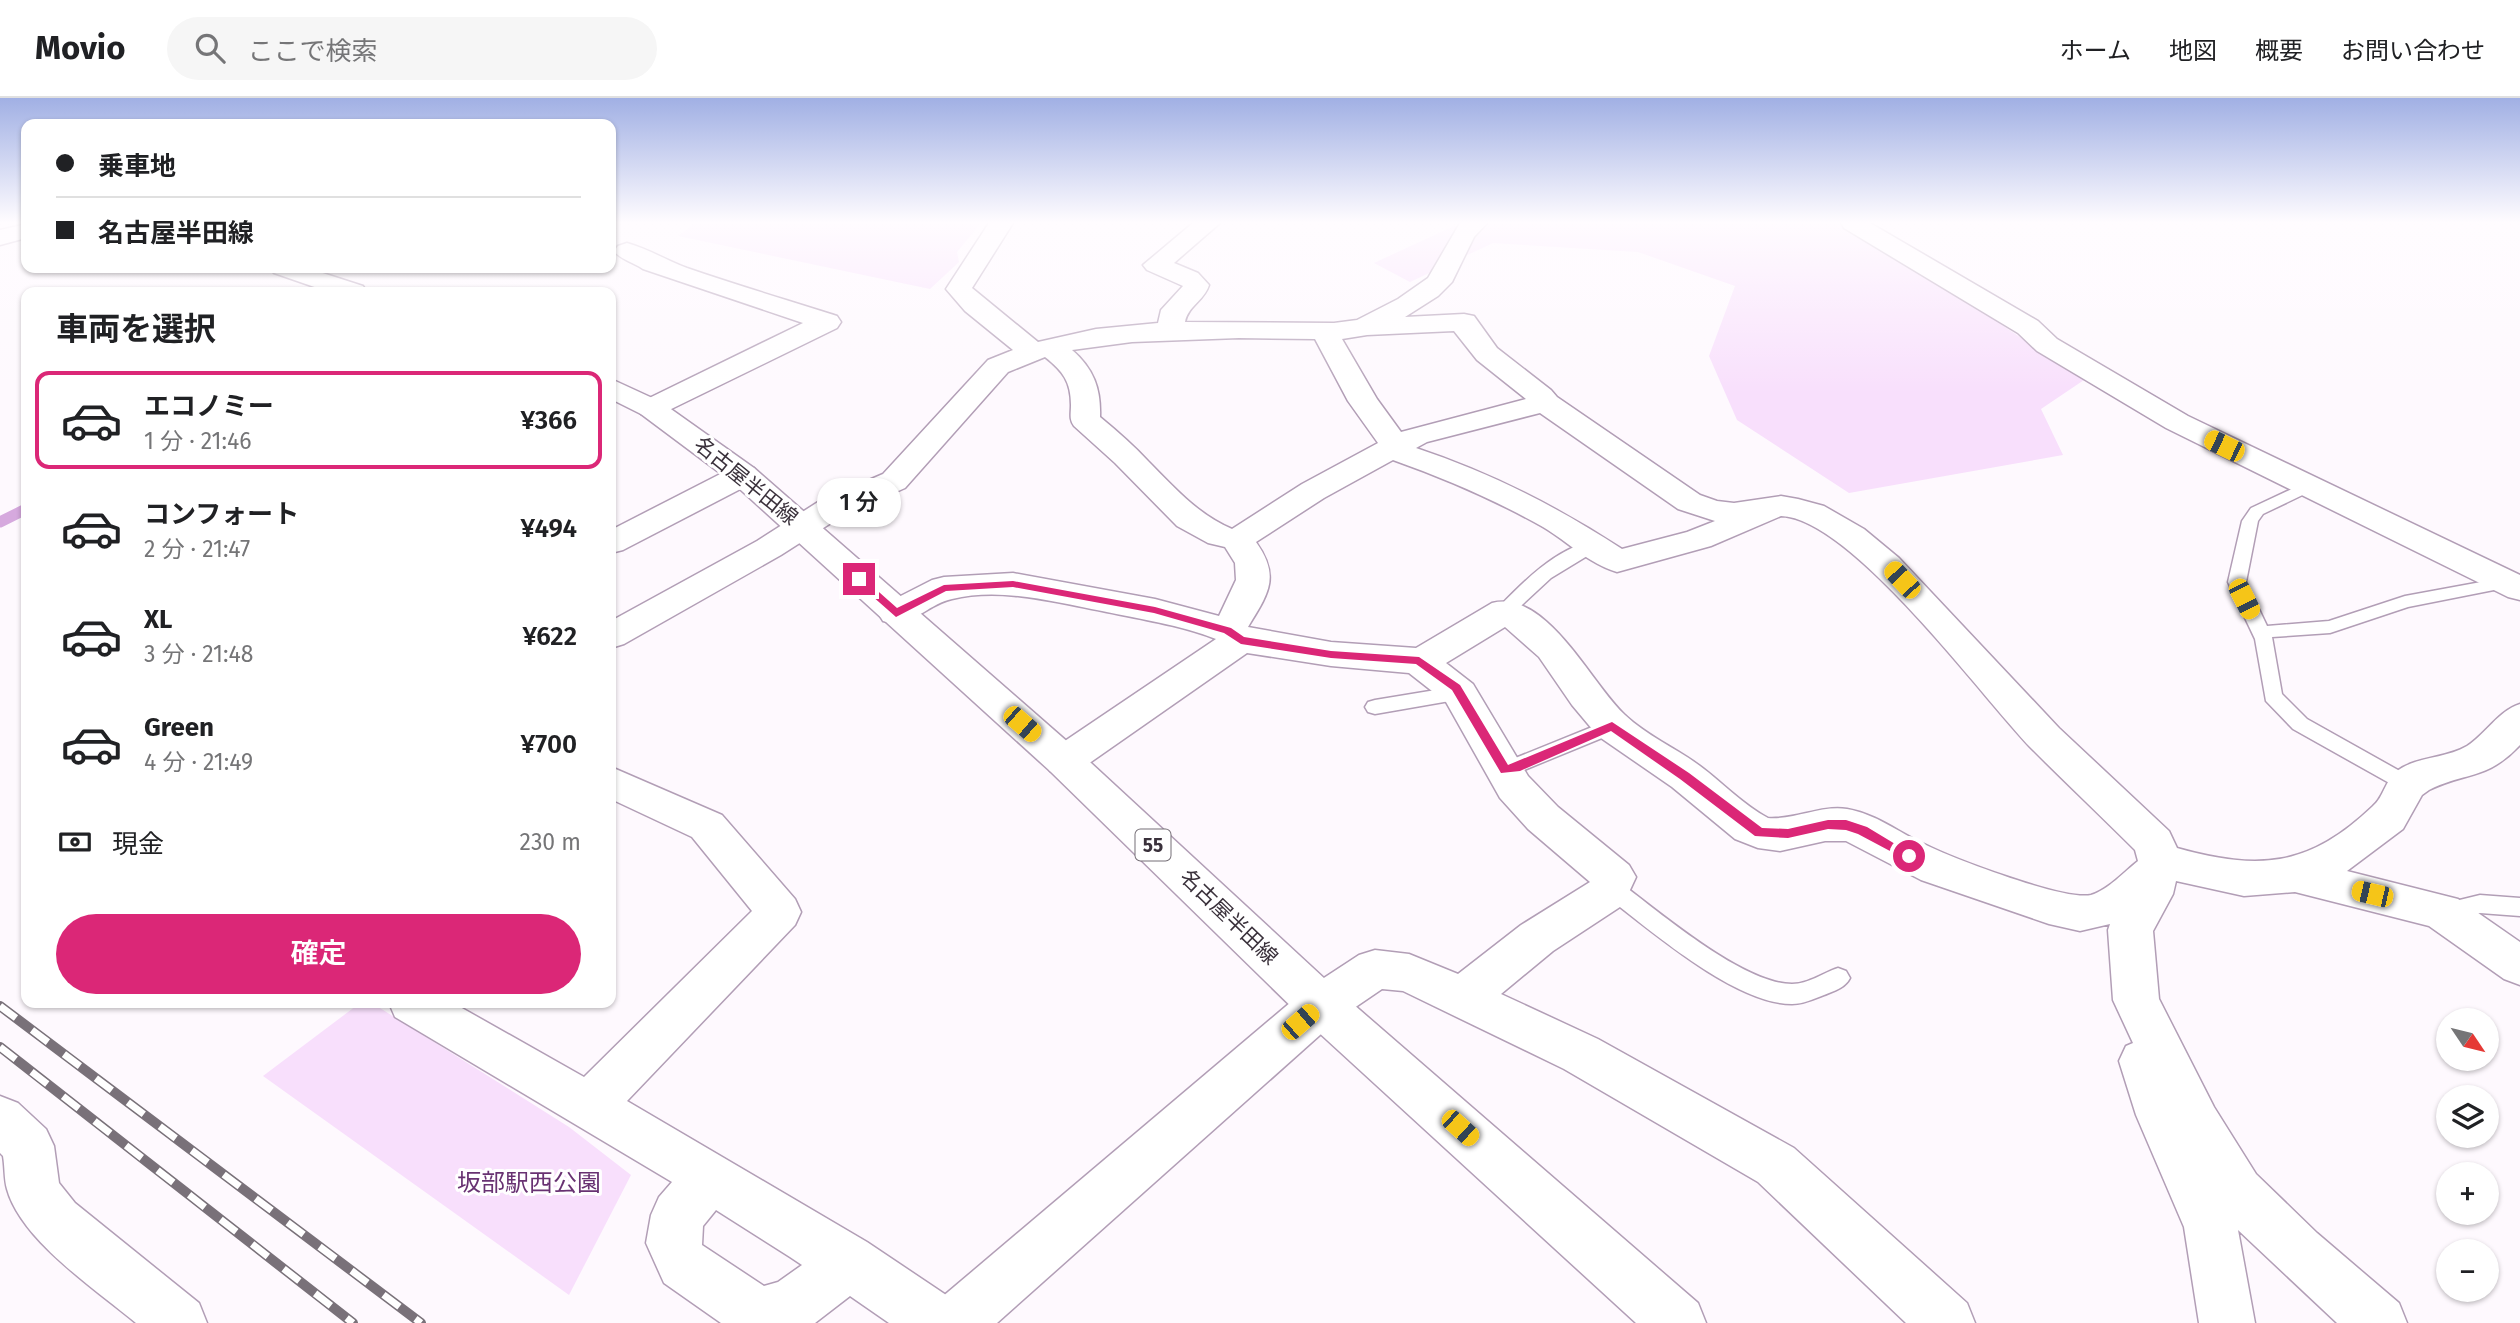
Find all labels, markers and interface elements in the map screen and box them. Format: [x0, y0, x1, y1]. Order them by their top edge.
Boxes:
search box [167, 17, 657, 80]
text: Movio [35, 28, 125, 68]
icon: search [191, 29, 229, 67]
text: ここで検索 [247, 36, 377, 67]
text: ホーム [2060, 37, 2131, 65]
text: 地図 [2169, 37, 2217, 65]
text: 概要 [2255, 37, 2303, 65]
text: お問い合わせ [2341, 37, 2485, 65]
text: 乗車地 [98, 151, 176, 182]
text: 名古屋半田線 [98, 218, 254, 249]
text: 車両を選択 [56, 310, 216, 348]
icon: car [60, 389, 123, 452]
text: エコノミー [144, 391, 274, 422]
text: ¥366 [521, 405, 577, 436]
text: 1 分 · 21:46 [144, 427, 251, 455]
car [2201, 427, 2248, 465]
street label: 名古屋半田線 [689, 431, 803, 531]
callout: 1 分 [817, 477, 901, 526]
text: 1 分 [839, 488, 879, 516]
icon: car [60, 497, 123, 560]
text: コンフォート [144, 499, 299, 530]
text: ¥494 [520, 513, 577, 544]
text: 2 分 · 21:47 [144, 535, 250, 563]
car [1880, 557, 1925, 603]
route end [843, 563, 875, 595]
car [2226, 576, 2263, 622]
text: XL [144, 604, 172, 635]
icon: car [60, 605, 123, 668]
text: ¥622 [522, 621, 577, 652]
text: 3 分 · 21:48 [144, 640, 253, 668]
car [1000, 702, 1045, 746]
text: Green [144, 712, 214, 743]
icon: car [60, 713, 123, 776]
text: ¥700 [521, 729, 577, 760]
text: 4 分 · 21:49 [144, 748, 253, 776]
icon: cash [56, 823, 94, 861]
text: 230 m [520, 828, 581, 856]
text: 現金 [112, 829, 164, 860]
road number: 55 [1136, 830, 1170, 860]
route start [1893, 840, 1925, 872]
street label: 名古屋半田線 [1175, 864, 1283, 970]
car [2350, 879, 2395, 909]
button: 確定 [56, 914, 581, 994]
car [1278, 1000, 1323, 1044]
north arrow [2436, 1008, 2499, 1071]
map controls [2436, 1008, 2499, 1302]
button: layers [2436, 1085, 2499, 1148]
car [1438, 1106, 1483, 1150]
button: + [2436, 1162, 2499, 1225]
park label: 坂部駅西公園 [457, 1169, 601, 1197]
button: − [2436, 1239, 2499, 1302]

